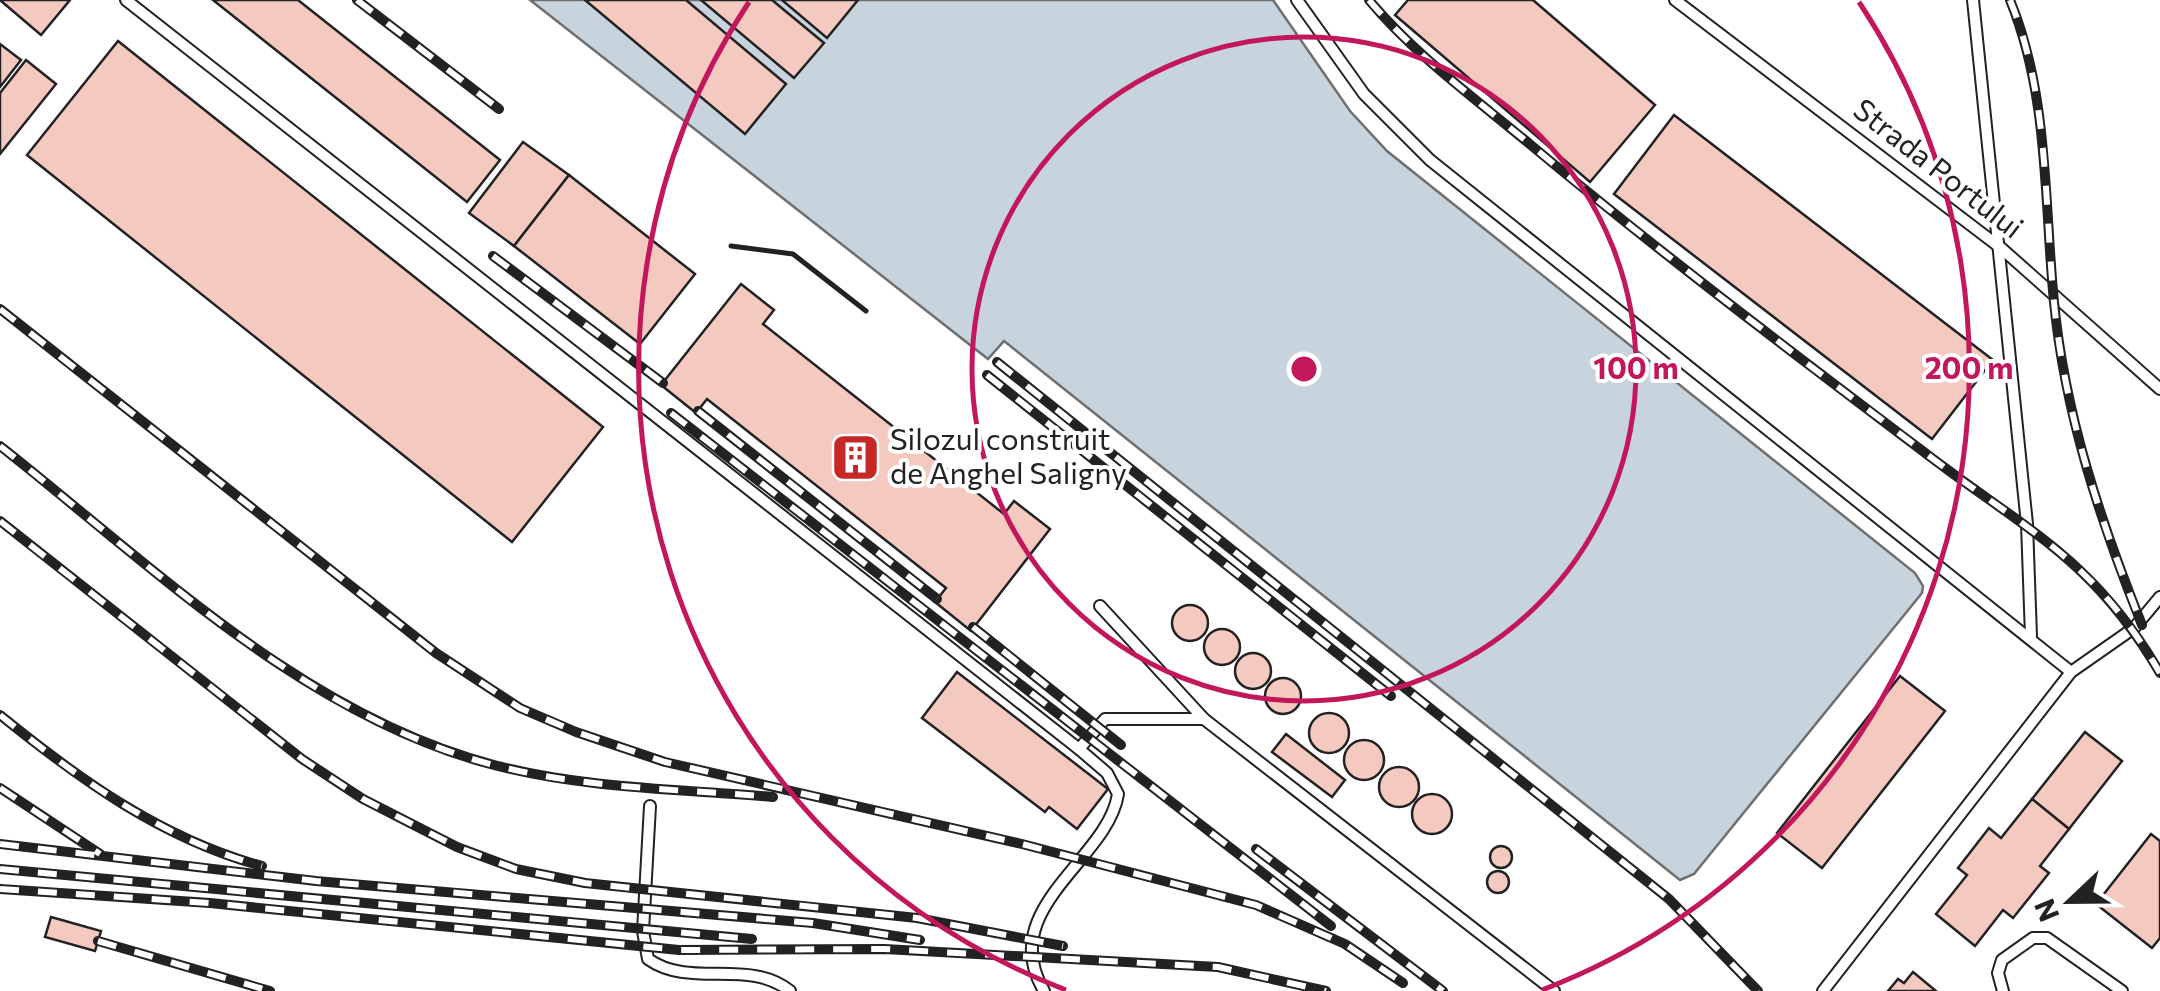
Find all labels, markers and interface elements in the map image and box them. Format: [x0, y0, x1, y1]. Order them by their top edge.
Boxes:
street label: Strada Portului [1847, 89, 2032, 245]
text: 100 m [1593, 348, 1679, 385]
text: 200 m [1925, 348, 2013, 385]
centre of rings [1286, 351, 1322, 387]
place label: Silozul construit de Anghel Saligny [890, 419, 1127, 490]
building icon: Silozul construit de Anghel Saligny [829, 431, 881, 483]
north arrow [2020, 851, 2120, 951]
text: N [2026, 895, 2066, 927]

